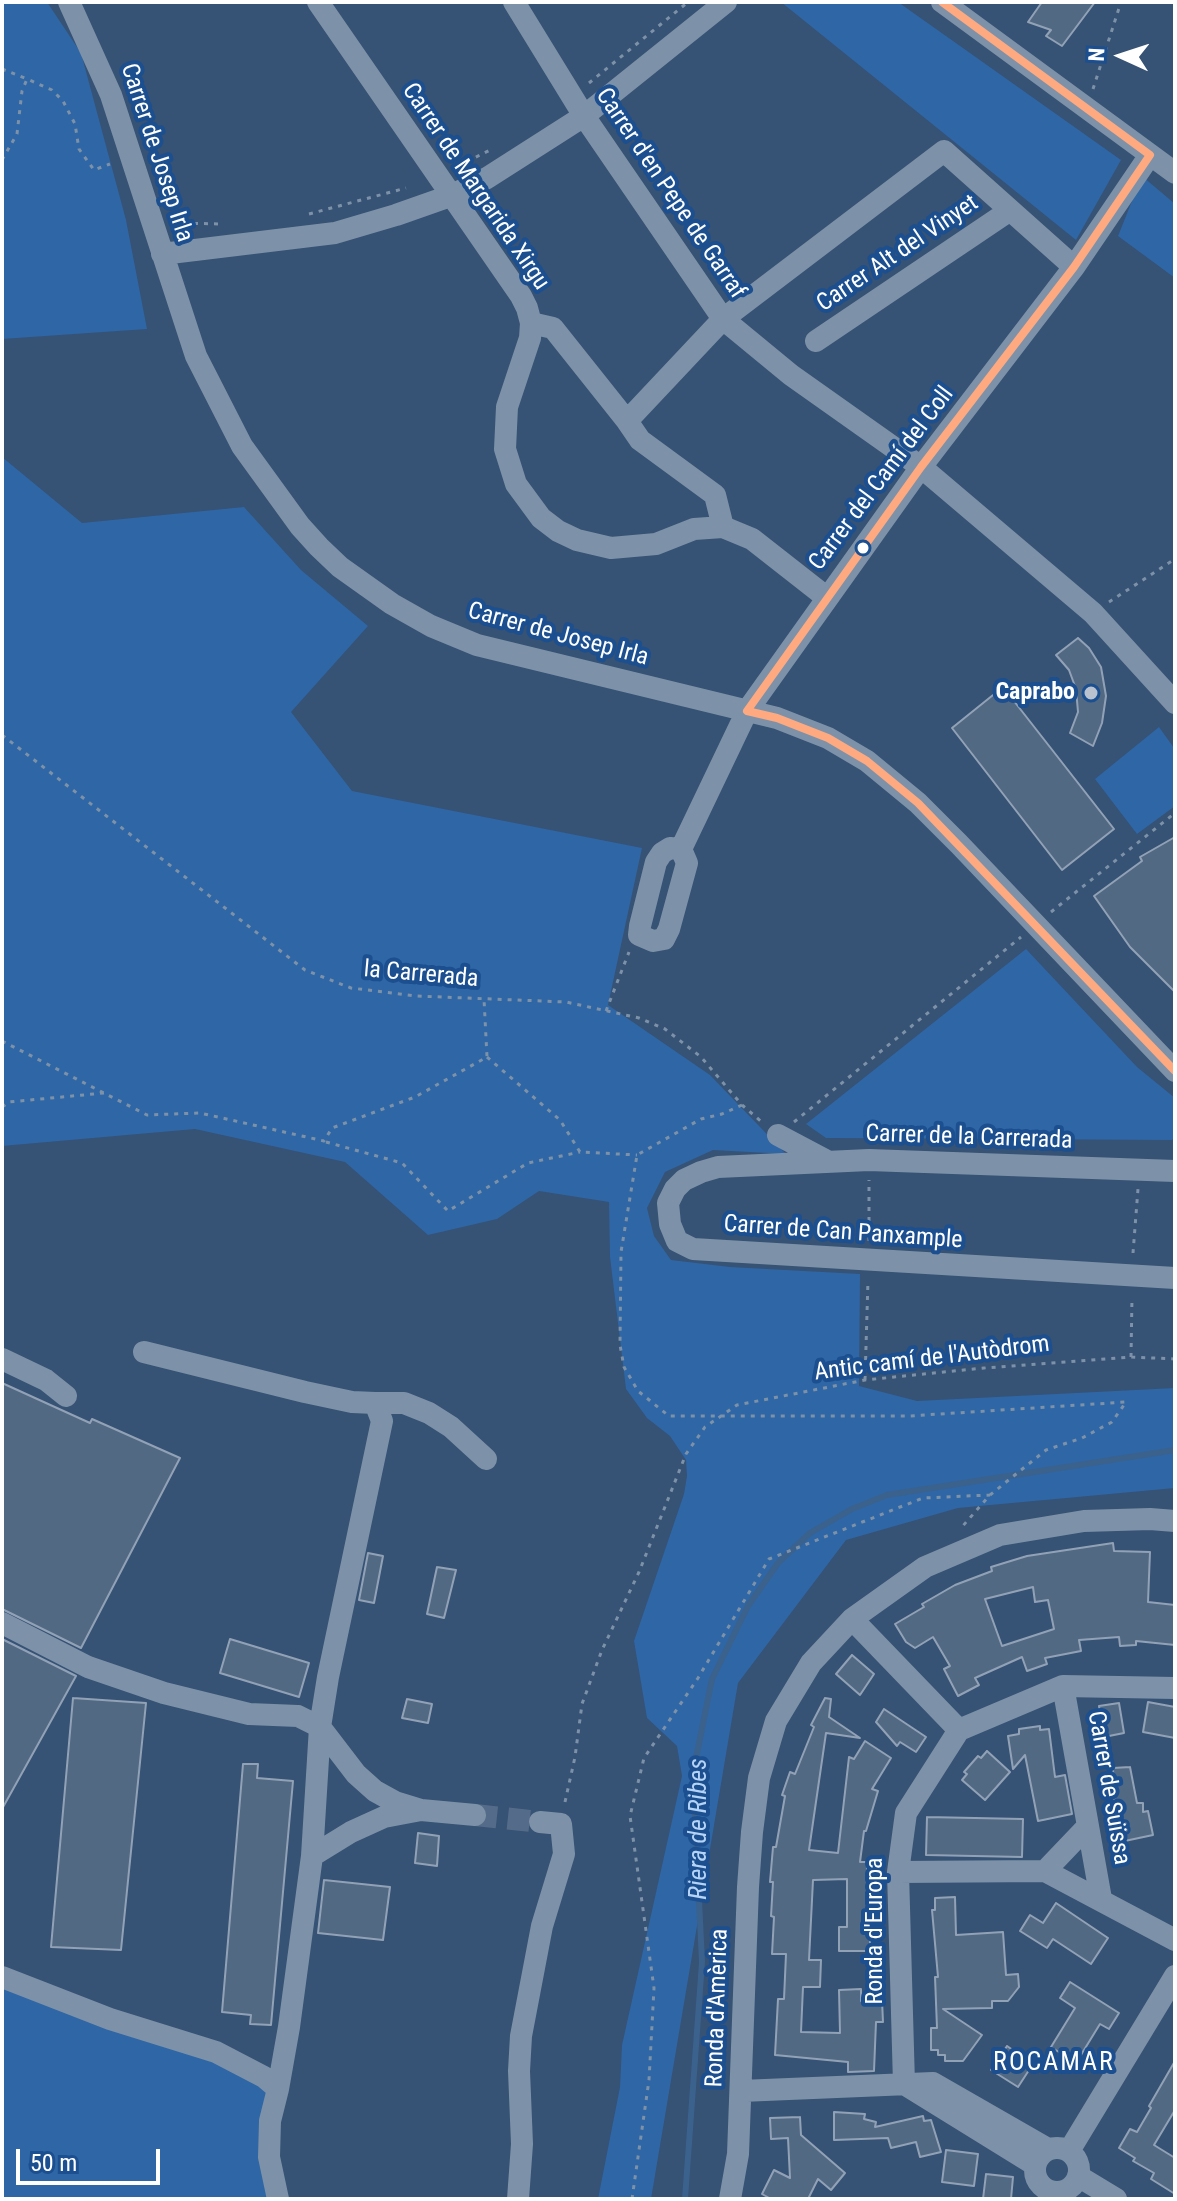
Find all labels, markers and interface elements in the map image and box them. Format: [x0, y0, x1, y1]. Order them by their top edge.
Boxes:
north arrow [1081, 16, 1161, 96]
text: N [1084, 47, 1109, 62]
street label: Carrer de Josep Irla [114, 60, 198, 246]
street label: Carrer de Margarida Xirgu [395, 78, 555, 296]
street label: Carrer d'en Pepe de Garraf [589, 83, 751, 305]
street label: Carrer Alt del Vinyet [812, 189, 984, 319]
street label: Carrer del Camí del Coll [803, 381, 961, 577]
unlabelled marker [855, 540, 871, 556]
street label: Carrer de Josep Irla [465, 597, 651, 673]
place label: Caprabo [995, 679, 1075, 707]
marker: Caprabo [1082, 684, 1100, 702]
street label: la Carrerada [362, 956, 480, 994]
street label: Carrer de la Carrerada [865, 1120, 1073, 1156]
street label: Carrer de Can Panxample [723, 1210, 963, 1256]
street label: Antic camí de l'Autòdrom [813, 1330, 1051, 1388]
street label: Carrer de Suïssa [1080, 1709, 1136, 1867]
water label: Riera de Ribes [683, 1758, 715, 1900]
street label: Ronda d'Europa [862, 1857, 890, 2005]
street label: Ronda d'Amèrica [701, 1928, 735, 2088]
district label: ROCAMAR [993, 2047, 1115, 2079]
scale bar [20, 2133, 164, 2183]
text: 50 m [30, 2149, 77, 2177]

